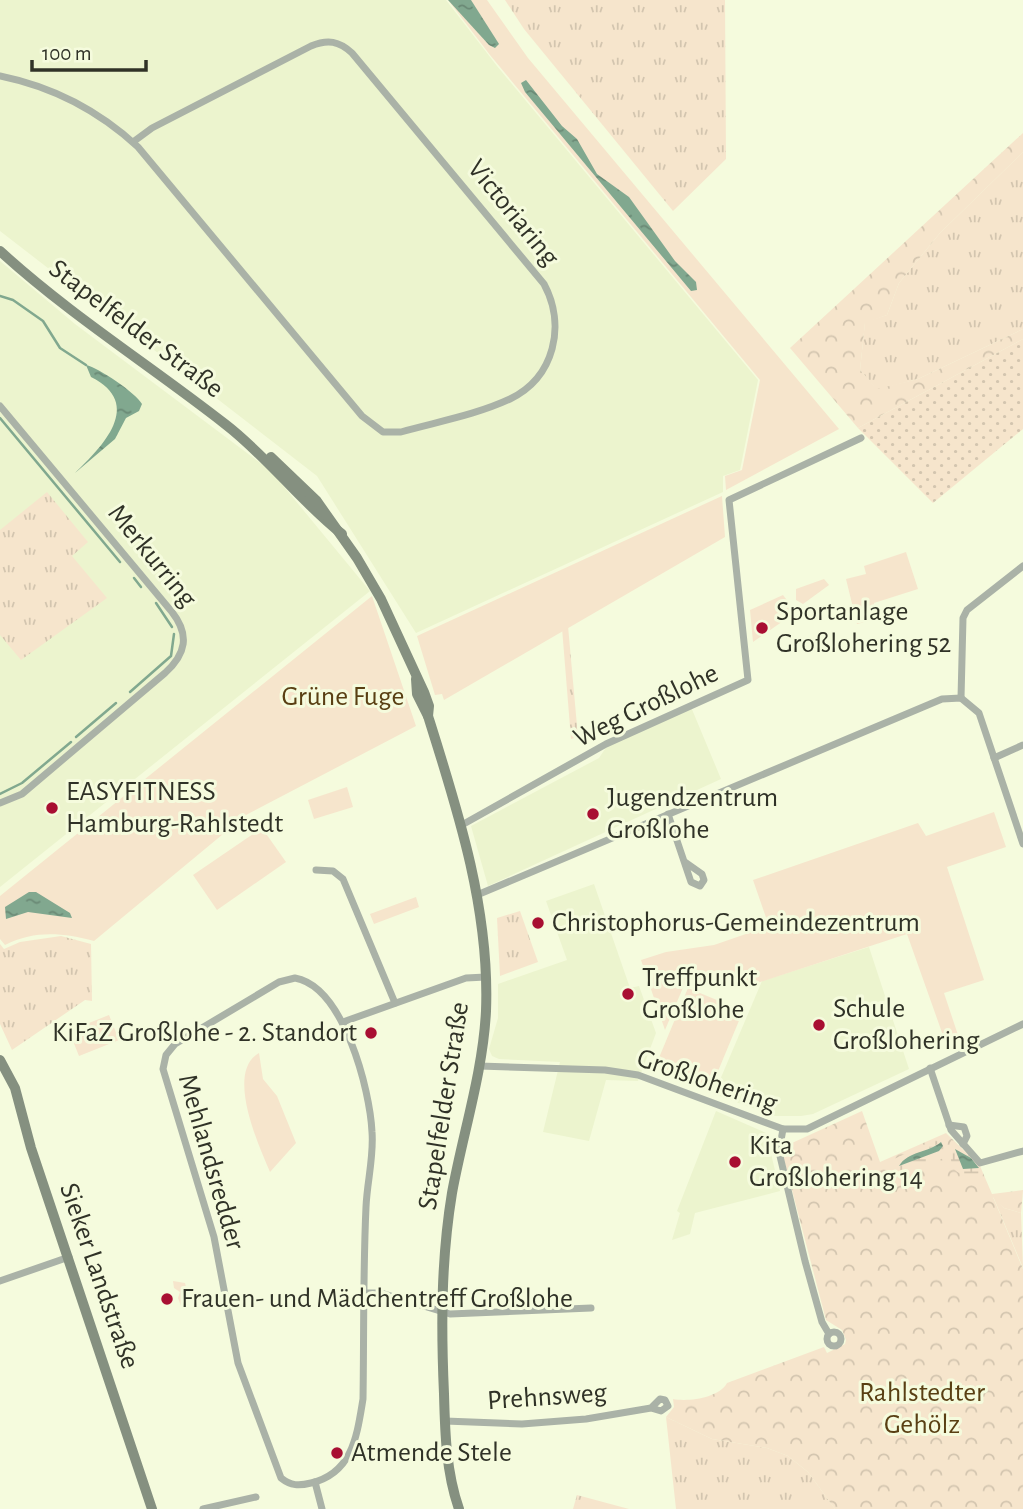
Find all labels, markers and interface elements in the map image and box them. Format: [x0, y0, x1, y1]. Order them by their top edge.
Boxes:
scale bar [32, 28, 145, 72]
text: 100 m [42, 43, 92, 64]
street label: Victoriaring [462, 155, 564, 272]
street label: Stapelfelder Straße [44, 255, 228, 403]
street label: Merkurring [102, 499, 202, 613]
place label: Sportanlage Großlohering 52 [776, 598, 951, 658]
marker: Sportanlage Großlohering 52 [754, 620, 770, 636]
street label: Weg Großlohe [569, 659, 723, 753]
park label: Grüne Fuge [282, 683, 404, 711]
place label: EASYFITNESS Hamburg-Rahlstedt [66, 778, 283, 838]
place label: Jugendzentrum Großlohe [607, 784, 778, 844]
marker: EASYFITNESS Hamburg-Rahlstedt [44, 800, 60, 816]
marker: Jugendzentrum Großlohe [585, 806, 601, 822]
place label: Christophorus-Gemeindezentrum [552, 909, 920, 937]
marker: Christophorus-Gemeindezentrum [530, 915, 546, 931]
place label: Treffpunkt Großlohe [642, 964, 757, 1024]
marker: Treffpunkt Großlohe [620, 986, 636, 1002]
place label: Schule Großlohering [833, 995, 980, 1055]
street label: Stapelfelder Straße [414, 1000, 474, 1212]
marker: Schule Großlohering [811, 1017, 827, 1033]
place label: KiFaZ Großlohe - 2. Standort [52, 1019, 357, 1047]
marker: KiFaZ Großlohe - 2. Standort [363, 1025, 379, 1041]
street label: Großlohering [633, 1044, 781, 1118]
street label: Mehlandsredder [173, 1071, 249, 1253]
place label: Kita Großlohering 14 [749, 1132, 923, 1192]
marker: Kita Großlohering 14 [727, 1154, 743, 1170]
street label: Sieker Landstraße [54, 1180, 144, 1372]
place label: Frauen- und Mädchentreff Großlohe [181, 1285, 573, 1313]
marker: Frauen- und Mädchentreff Großlohe [159, 1291, 175, 1307]
street label: Prehnsweg [486, 1379, 608, 1415]
park label: Rahlstedter Gehölz [859, 1379, 985, 1439]
place label: Atmende Stele [351, 1439, 512, 1467]
marker: Atmende Stele [329, 1445, 345, 1461]

